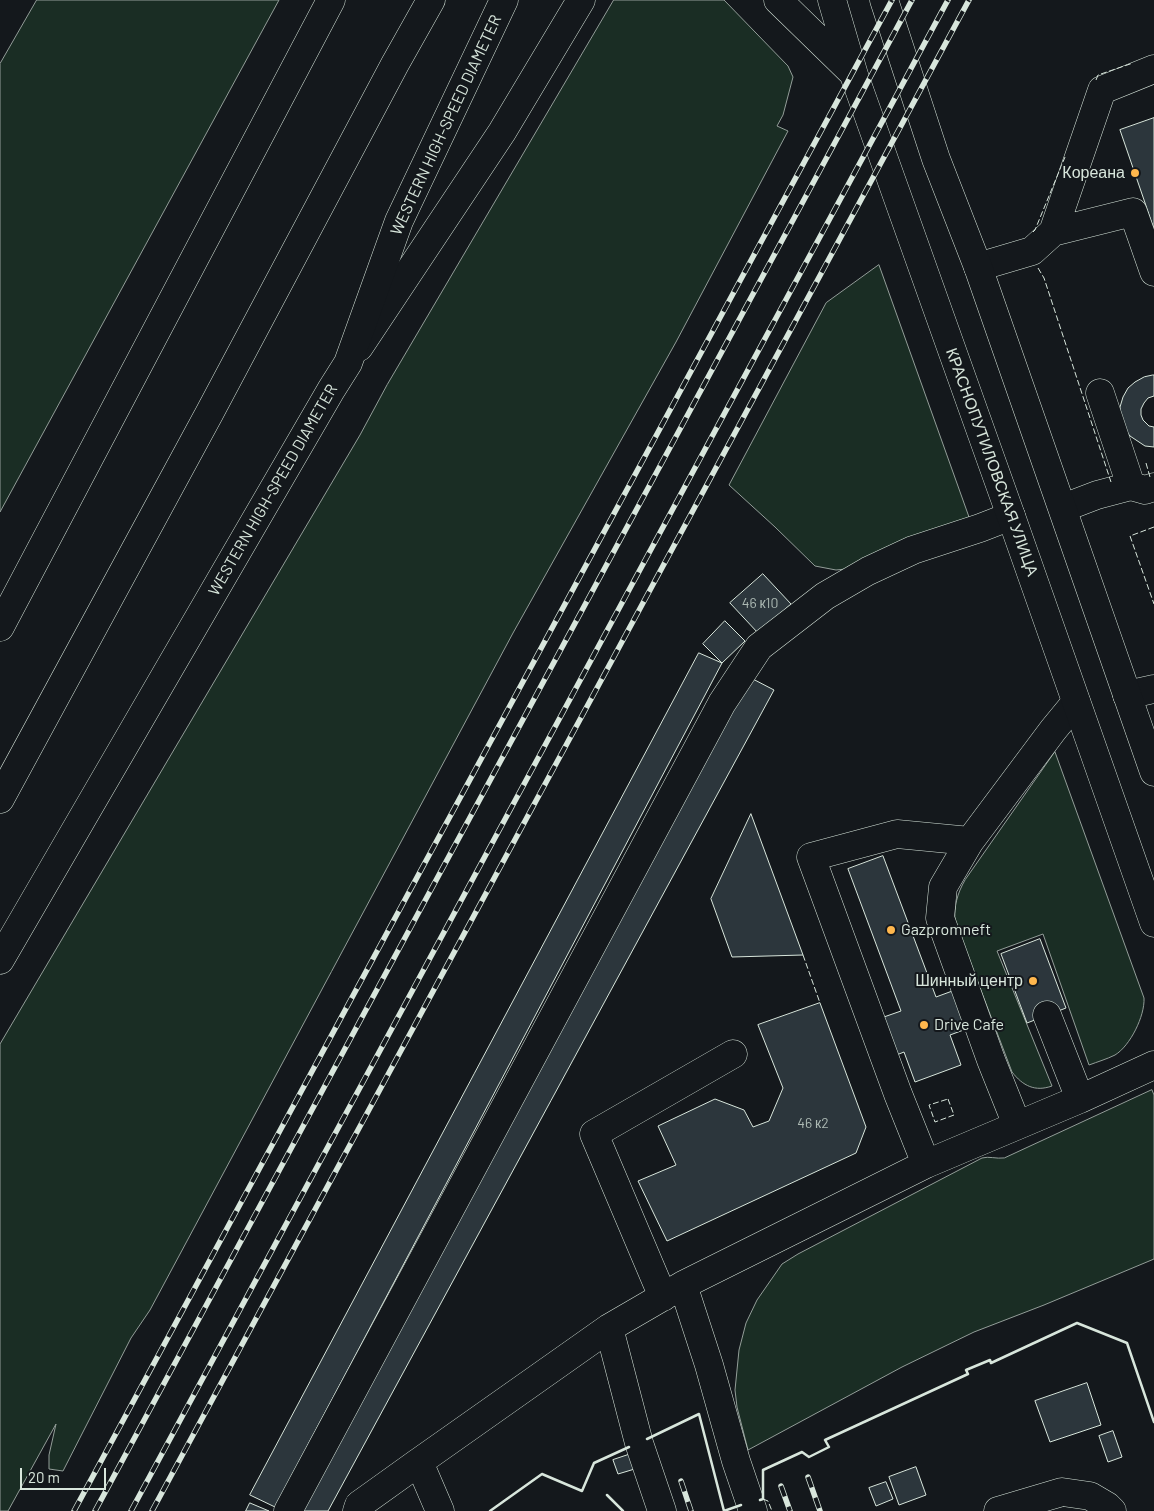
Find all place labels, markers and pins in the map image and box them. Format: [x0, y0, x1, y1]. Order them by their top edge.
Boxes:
place label: Кореана [1062, 163, 1125, 183]
marker: Кореана [1129, 167, 1141, 179]
place label: Gazpromneft [901, 920, 991, 940]
marker: Gazpromneft [885, 924, 897, 936]
place label: Шинный центр [915, 971, 1023, 991]
marker: Шинный центр [1027, 975, 1039, 987]
place label: Drive Cafe [934, 1015, 1004, 1035]
marker: Drive Cafe [918, 1019, 930, 1031]

